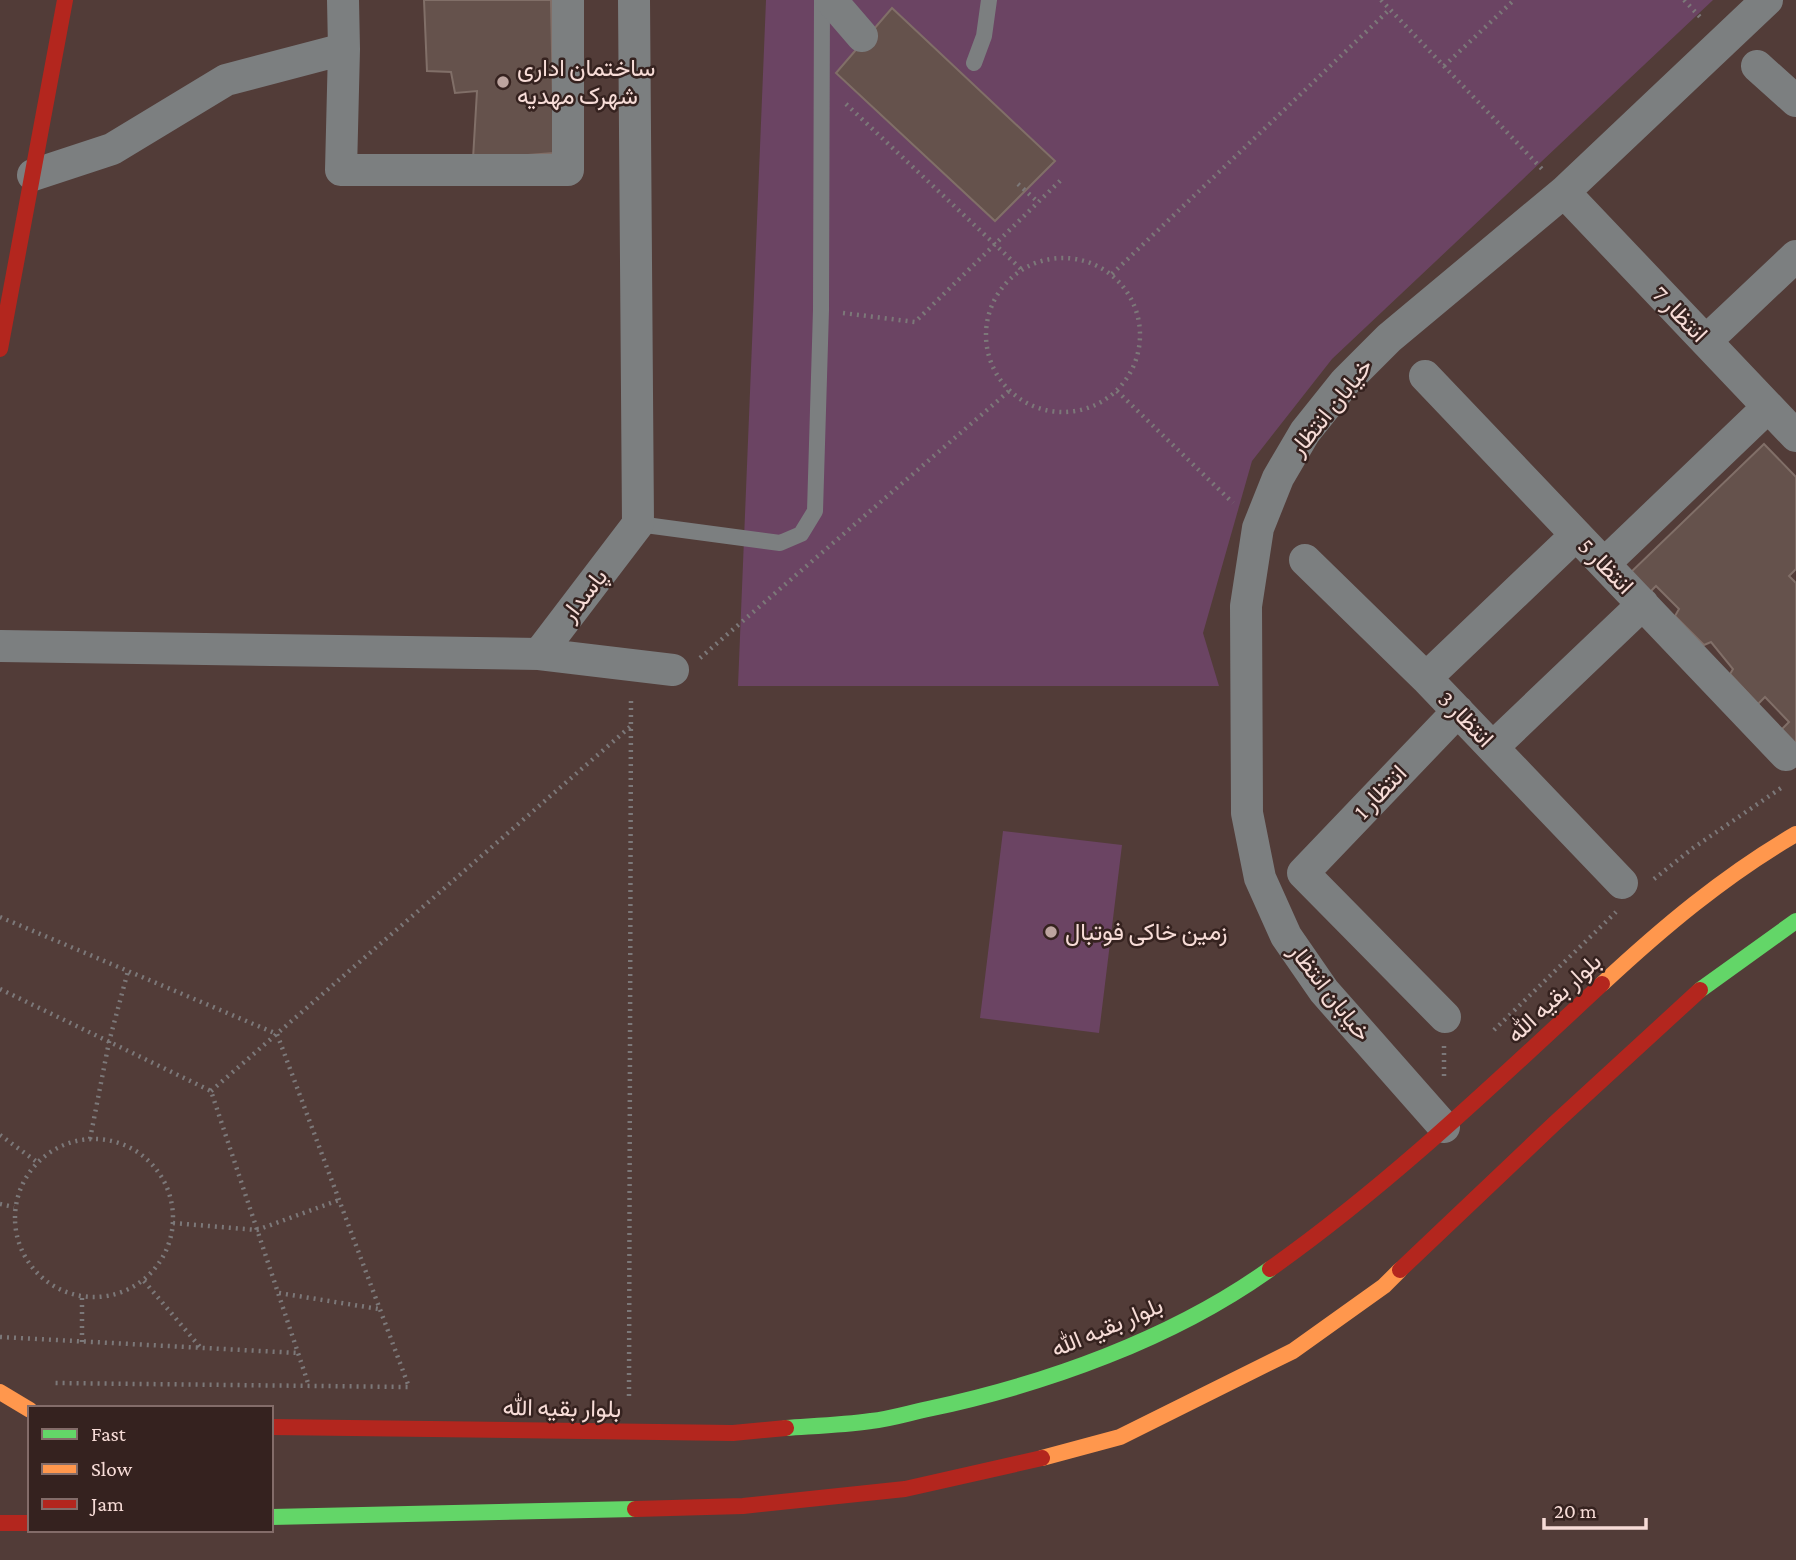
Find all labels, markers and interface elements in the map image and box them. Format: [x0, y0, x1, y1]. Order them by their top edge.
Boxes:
place label: ساختمان اداری شهرک مهدیه [517, 54, 655, 111]
marker: ساختمان اداری شهرک مهدیه [495, 74, 511, 90]
street label: انتظار 7 [1646, 280, 1713, 349]
street label: خیابان انتظار [1283, 353, 1379, 463]
street label: انتظار 5 [1572, 532, 1640, 601]
street label: پاسدار [554, 563, 615, 629]
street label: انتظار 3 [1432, 685, 1500, 754]
street label: انتظار 1 [1348, 759, 1413, 826]
place label: زمین خاکی فوتبال [1065, 918, 1228, 947]
marker: زمین خاکی فوتبال [1043, 924, 1059, 940]
street label: خیابان انتظار [1282, 937, 1377, 1047]
street label: بلوار بقیه الله [1501, 947, 1608, 1049]
street label: بلوار بقیه الله [1047, 1291, 1167, 1364]
street label: بلوار بقیه الله [502, 1393, 622, 1424]
legend [28, 1406, 273, 1532]
text: Fast [91, 1422, 127, 1446]
text: Slow [91, 1457, 133, 1481]
scale bar [1544, 1486, 1646, 1530]
text: Jam [89, 1492, 124, 1516]
text: 20 m [1554, 1499, 1597, 1523]

